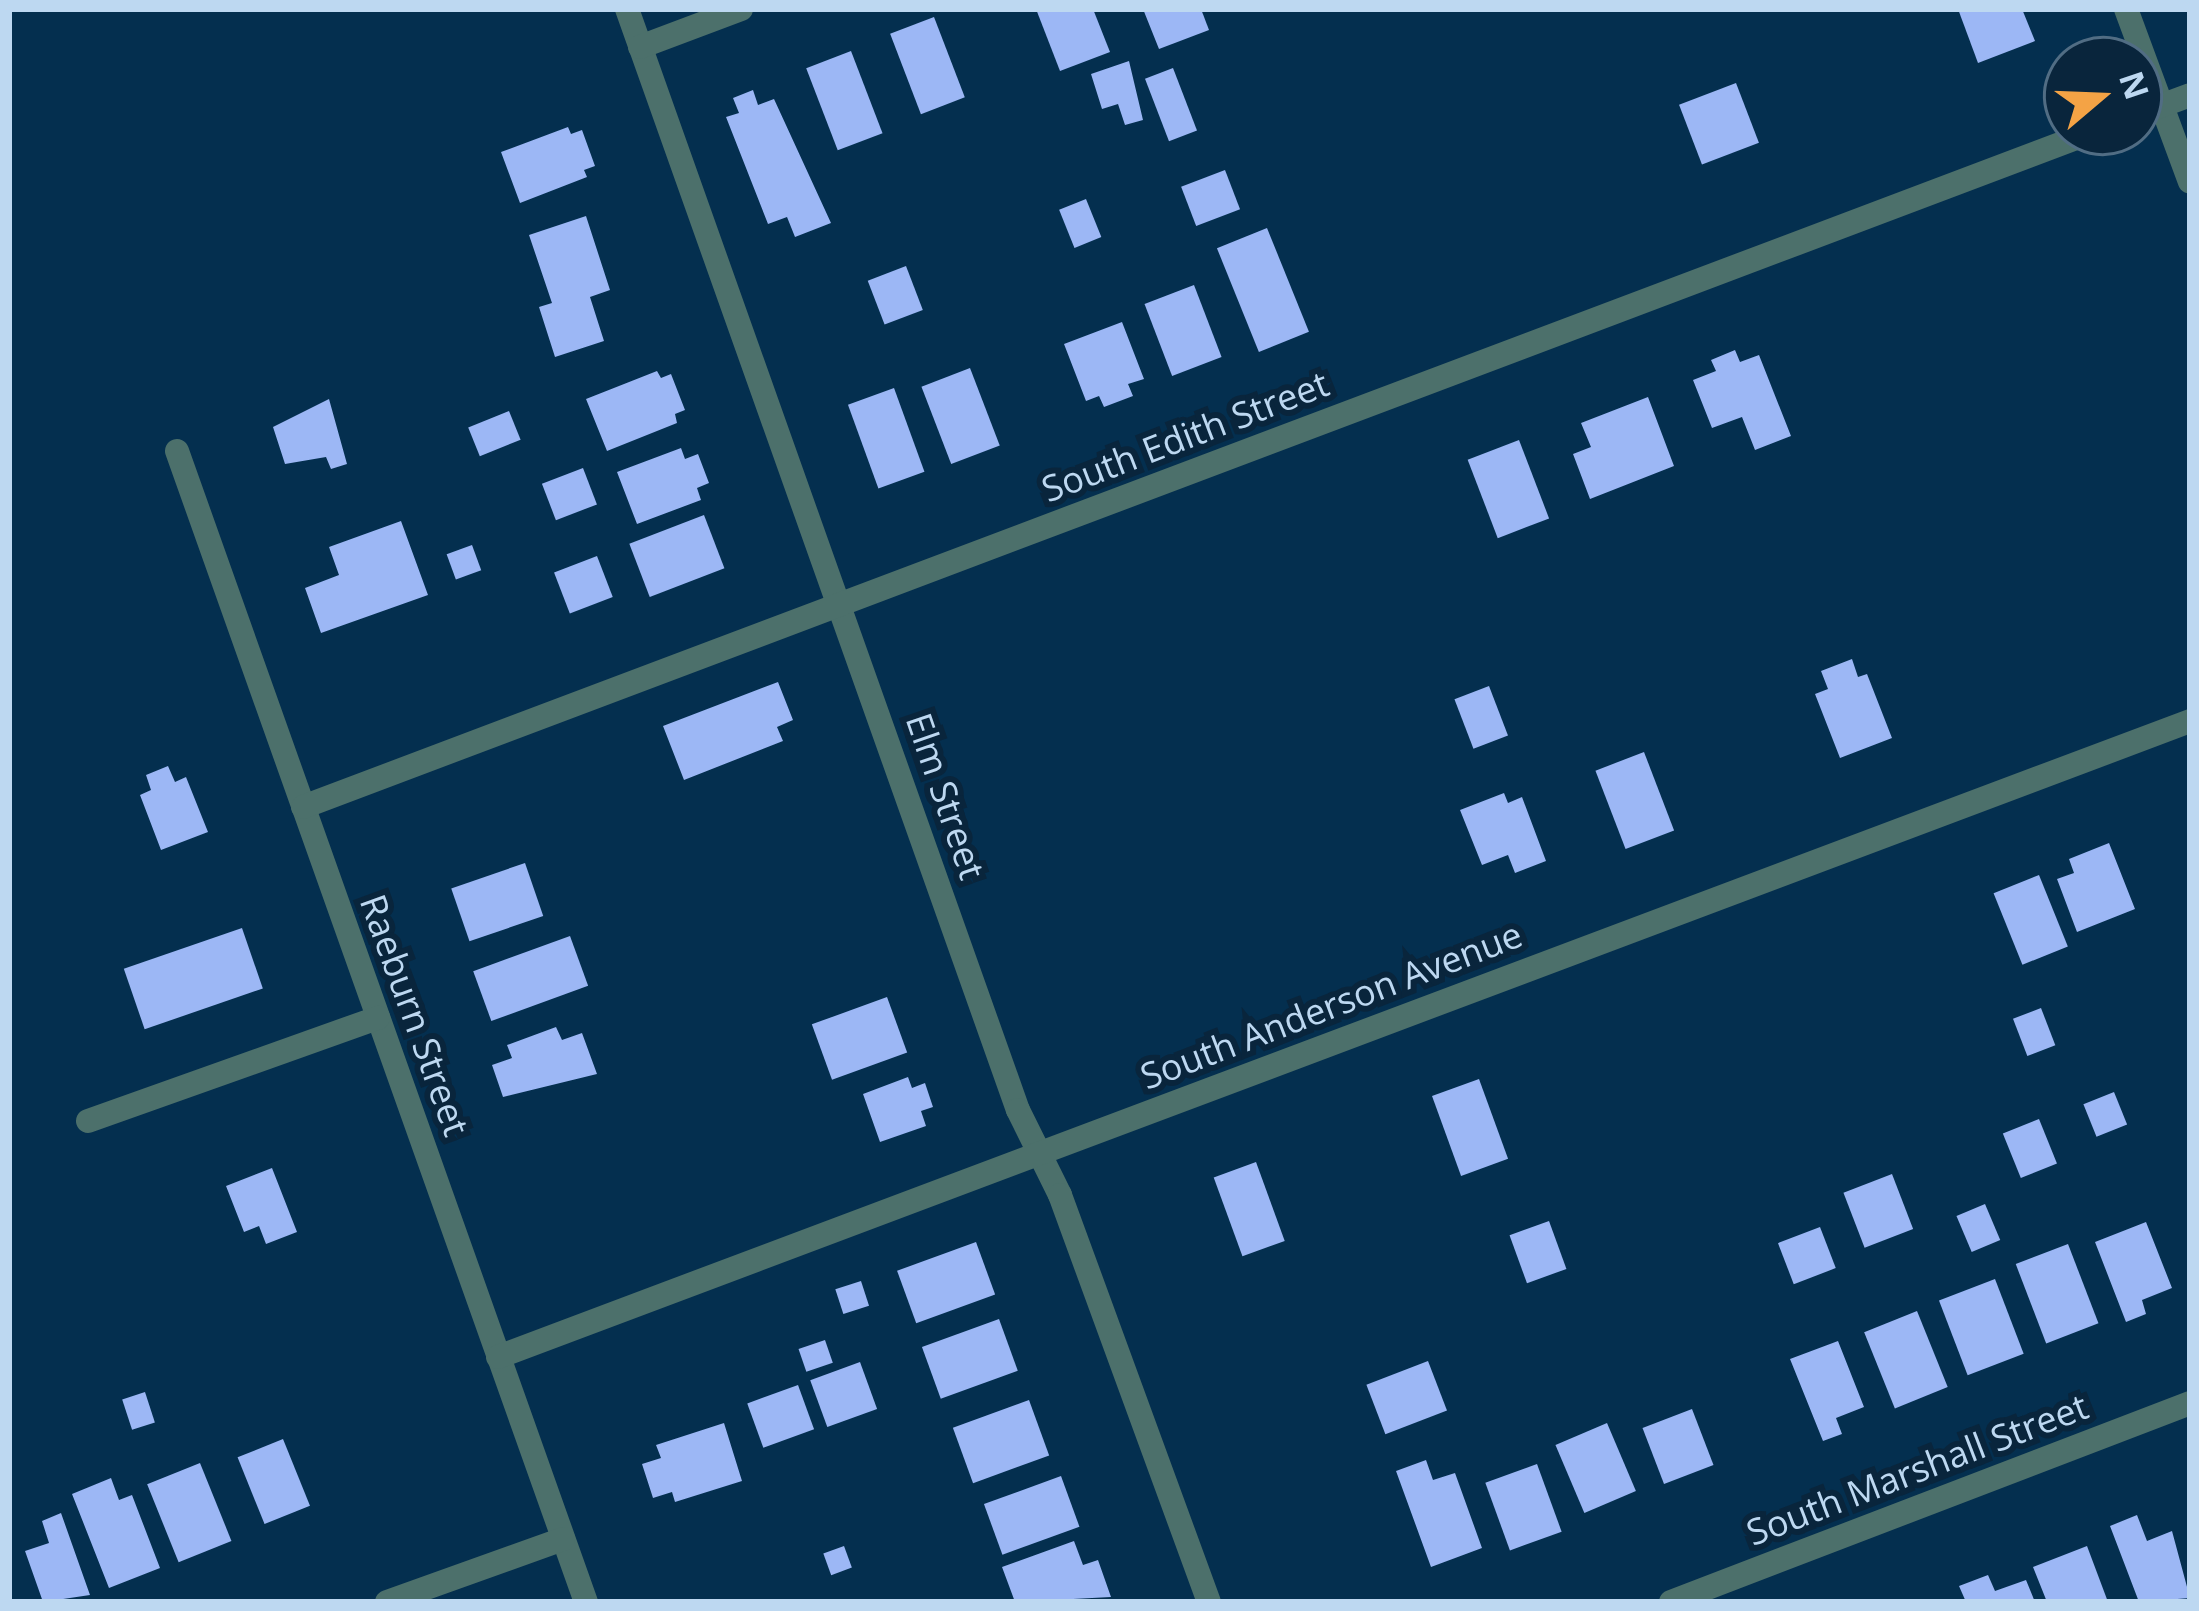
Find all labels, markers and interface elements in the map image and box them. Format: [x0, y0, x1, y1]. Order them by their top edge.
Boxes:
north arrow [2043, 36, 2163, 156]
text: N [2109, 65, 2160, 105]
street label: South Edith Street [1036, 361, 1334, 511]
street label: Elm Street [898, 708, 994, 884]
street label: Raeburn Street [351, 889, 479, 1141]
street label: South Anderson Avenue [1134, 912, 1528, 1098]
street label: South Marshall Street [1740, 1384, 2094, 1554]

